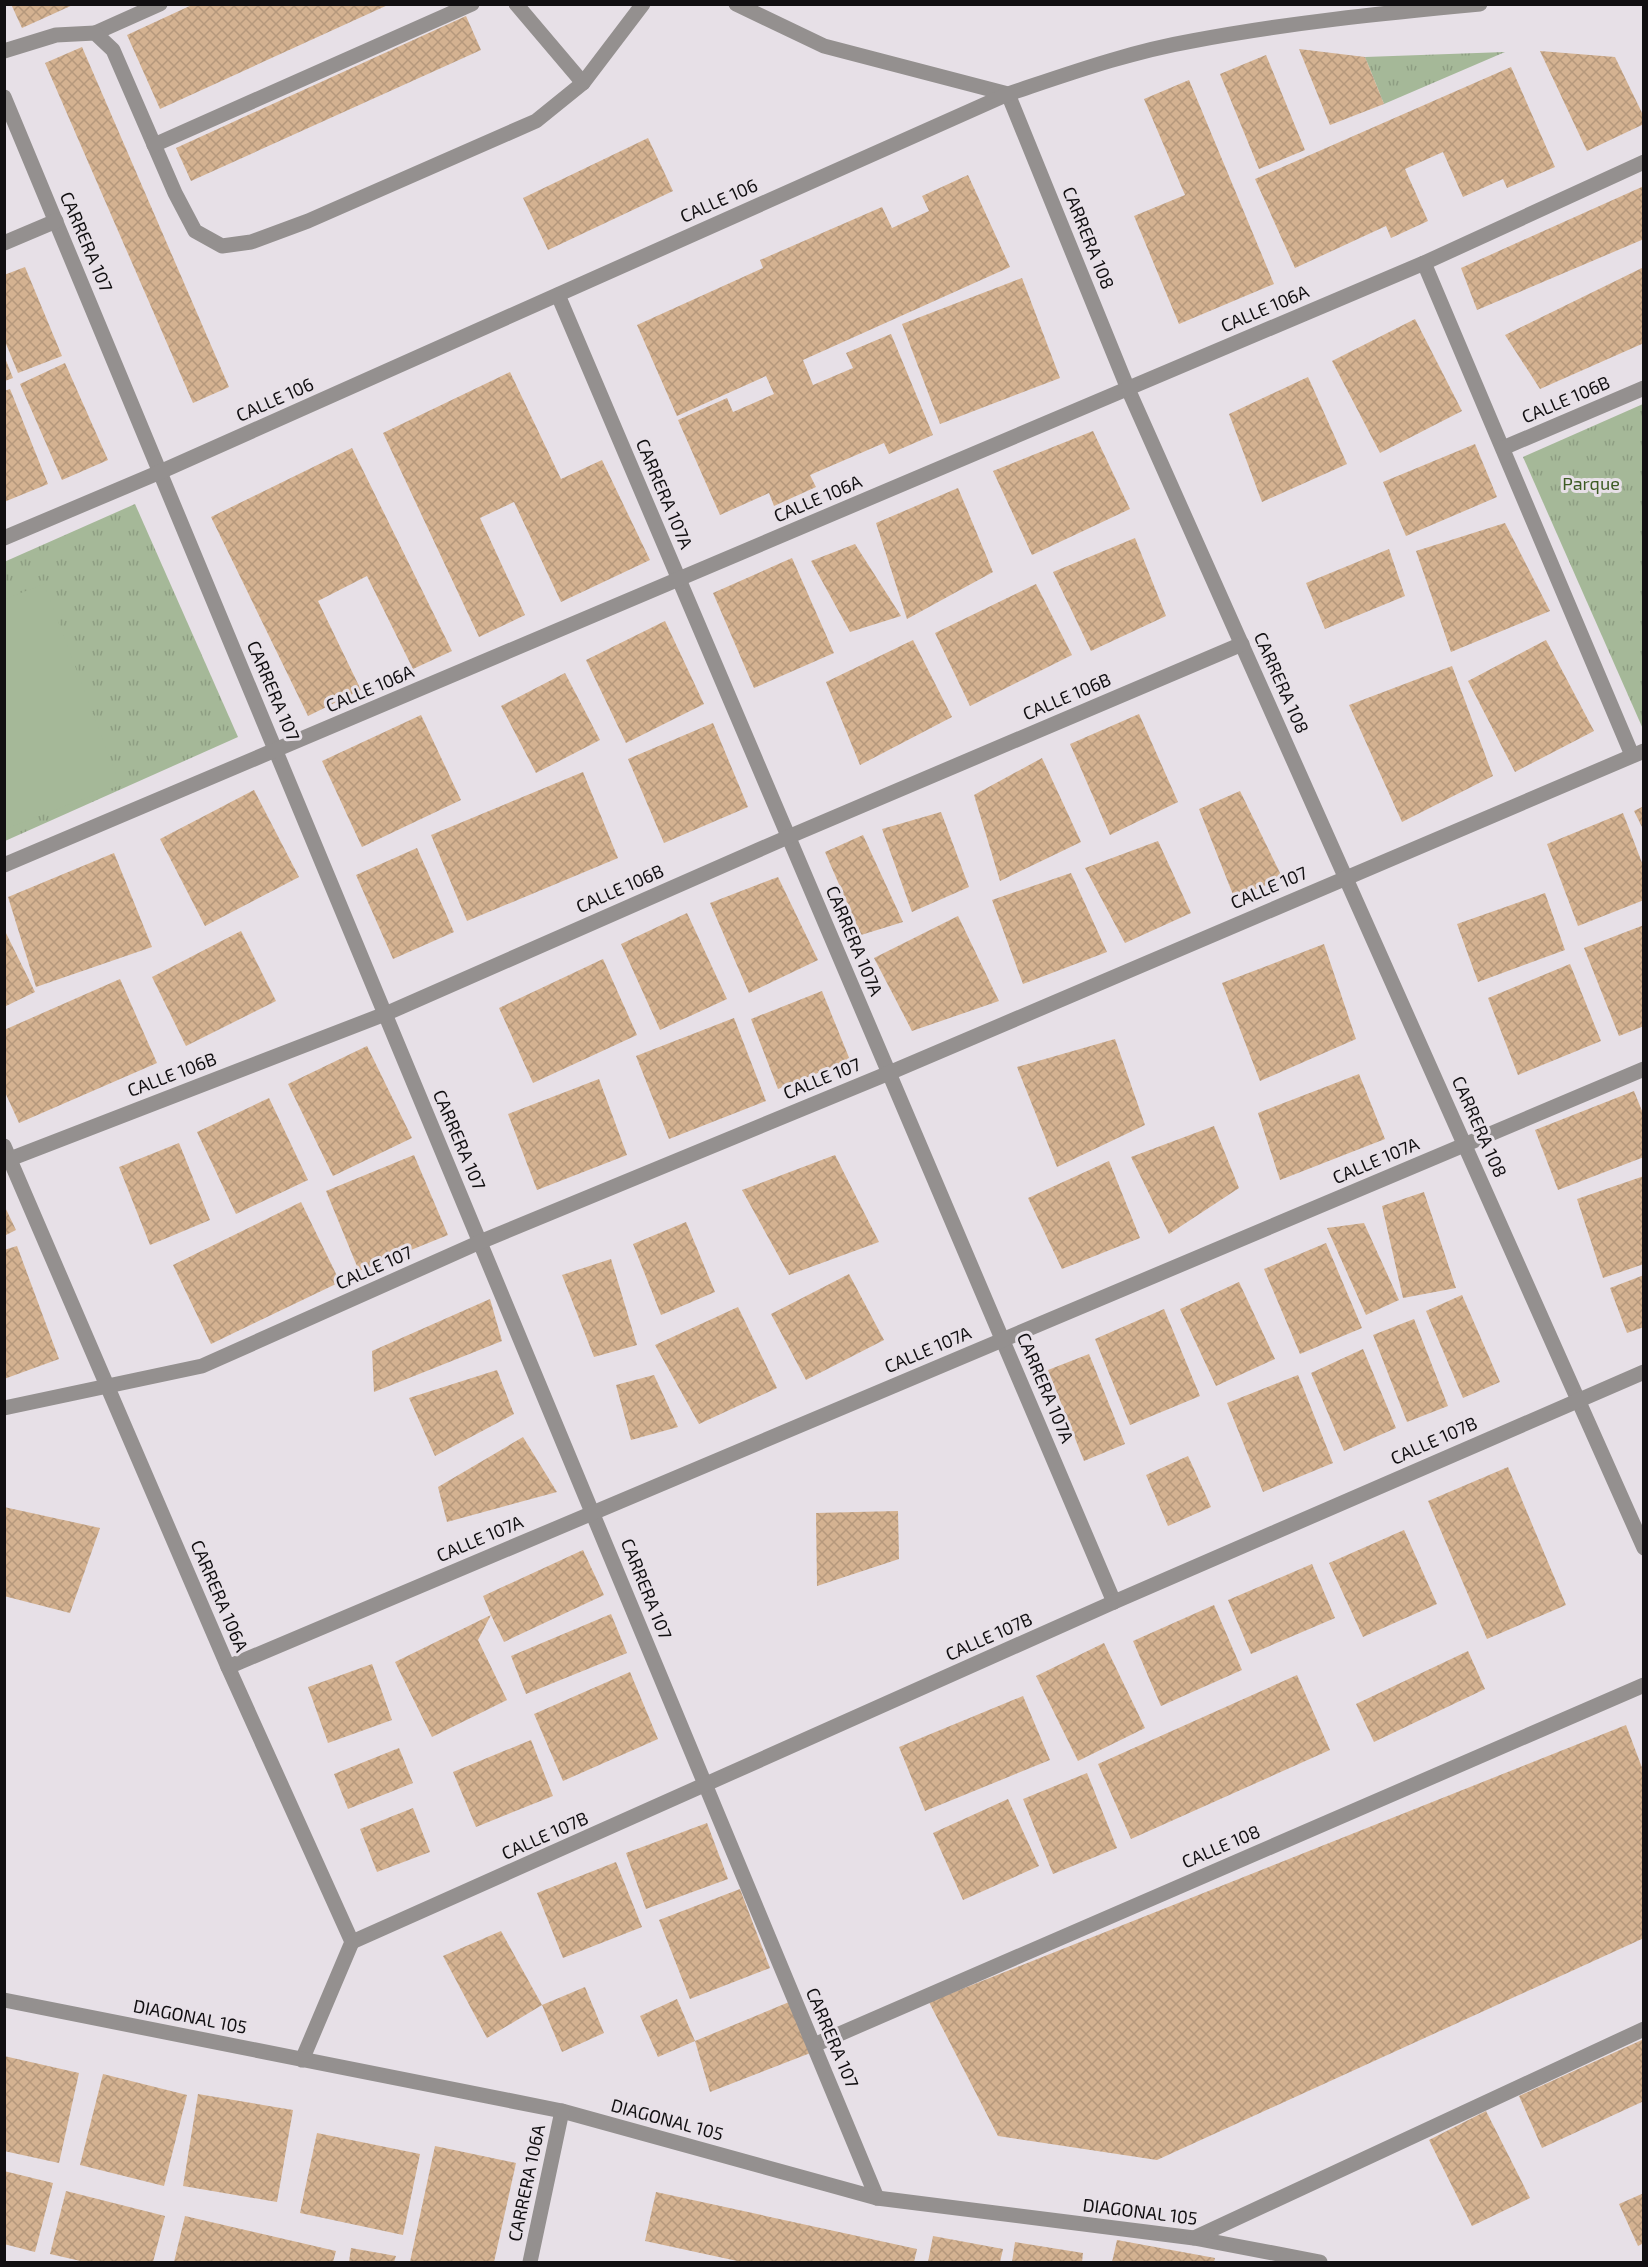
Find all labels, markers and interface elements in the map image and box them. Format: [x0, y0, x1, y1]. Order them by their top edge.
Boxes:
street label: CALLE 106 [676, 173, 761, 227]
street label: CARRERA 108 [1058, 183, 1119, 292]
street label: CARRERA 107 [56, 188, 118, 295]
street label: CALLE 106A [1217, 279, 1313, 336]
street label: CALLE 106B [1518, 371, 1613, 427]
street label: CALLE 106 [232, 372, 317, 426]
street label: CARRERA 107A [632, 435, 698, 553]
street label: CALLE 106A [770, 469, 866, 526]
park label: Parque [1562, 472, 1620, 494]
street label: CARRERA 108 [1250, 628, 1314, 737]
street label: CARRERA 107 [243, 637, 305, 744]
street label: CALLE 106A [322, 659, 418, 716]
street label: CALLE 106B [1019, 668, 1114, 724]
street label: CALLE 106B [572, 859, 667, 917]
street label: CALLE 107 [1227, 861, 1310, 913]
street label: CARRERA 107A [822, 882, 888, 1000]
street label: CALLE 106B [124, 1047, 219, 1101]
street label: CALLE 107 [780, 1053, 863, 1103]
street label: CARRERA 108 [1448, 1072, 1512, 1181]
street label: CARRERA 107 [429, 1086, 491, 1193]
street label: CALLE 107A [1329, 1132, 1423, 1188]
street label: CALLE 107 [332, 1241, 415, 1294]
street label: CALLE 107A [881, 1321, 975, 1377]
street label: CARRERA 107A [1013, 1329, 1079, 1447]
street label: CALLE 107B [1387, 1411, 1480, 1469]
street label: CALLE 107A [433, 1510, 527, 1566]
street label: CARRERA 107 [617, 1535, 677, 1642]
street label: CARRERA 106A [187, 1536, 254, 1656]
street label: CALLE 107B [942, 1607, 1035, 1665]
street label: CALLE 107B [498, 1806, 591, 1864]
street label: CALLE 108 [1178, 1820, 1263, 1872]
street label: CARRERA 107 [802, 1984, 864, 2091]
street label: DIAGONAL 105 [131, 1994, 249, 2038]
street label: DIAGONAL 105 [609, 2093, 726, 2145]
street label: CARRERA 106A [503, 2121, 549, 2243]
street label: DIAGONAL 105 [1081, 2193, 1199, 2229]

